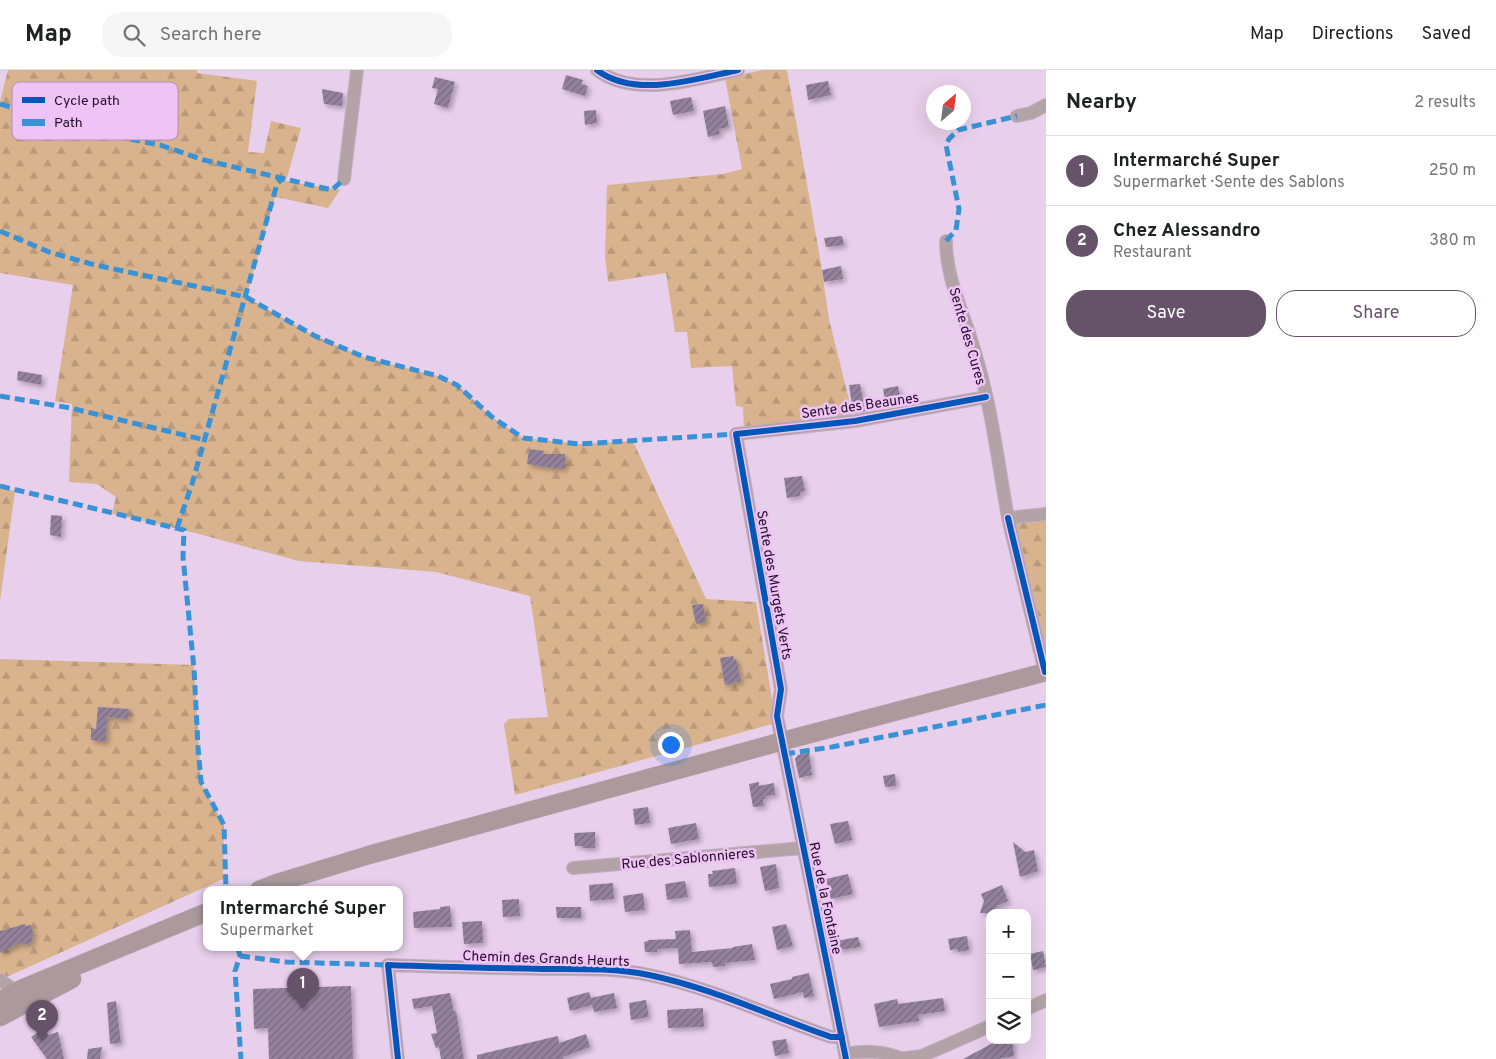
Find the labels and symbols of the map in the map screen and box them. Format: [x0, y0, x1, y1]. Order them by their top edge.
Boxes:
legend [12, 82, 178, 140]
north arrow [926, 85, 971, 130]
text: Cycle path [54, 93, 120, 110]
text: Path [54, 115, 83, 132]
street label: Sente des Cures [945, 286, 989, 387]
street label: Sente des Beaunes [800, 390, 920, 423]
street label: Sente des Murgets Verts [752, 509, 795, 661]
your location [658, 732, 684, 758]
street label: Rue de la Fontaine [804, 840, 845, 956]
street label: Rue des Sablonnieres [621, 845, 756, 874]
street label: Chemin des Grands Heurts [462, 948, 630, 971]
pin: 1 [287, 968, 319, 1009]
pin: 2 [26, 1000, 58, 1041]

